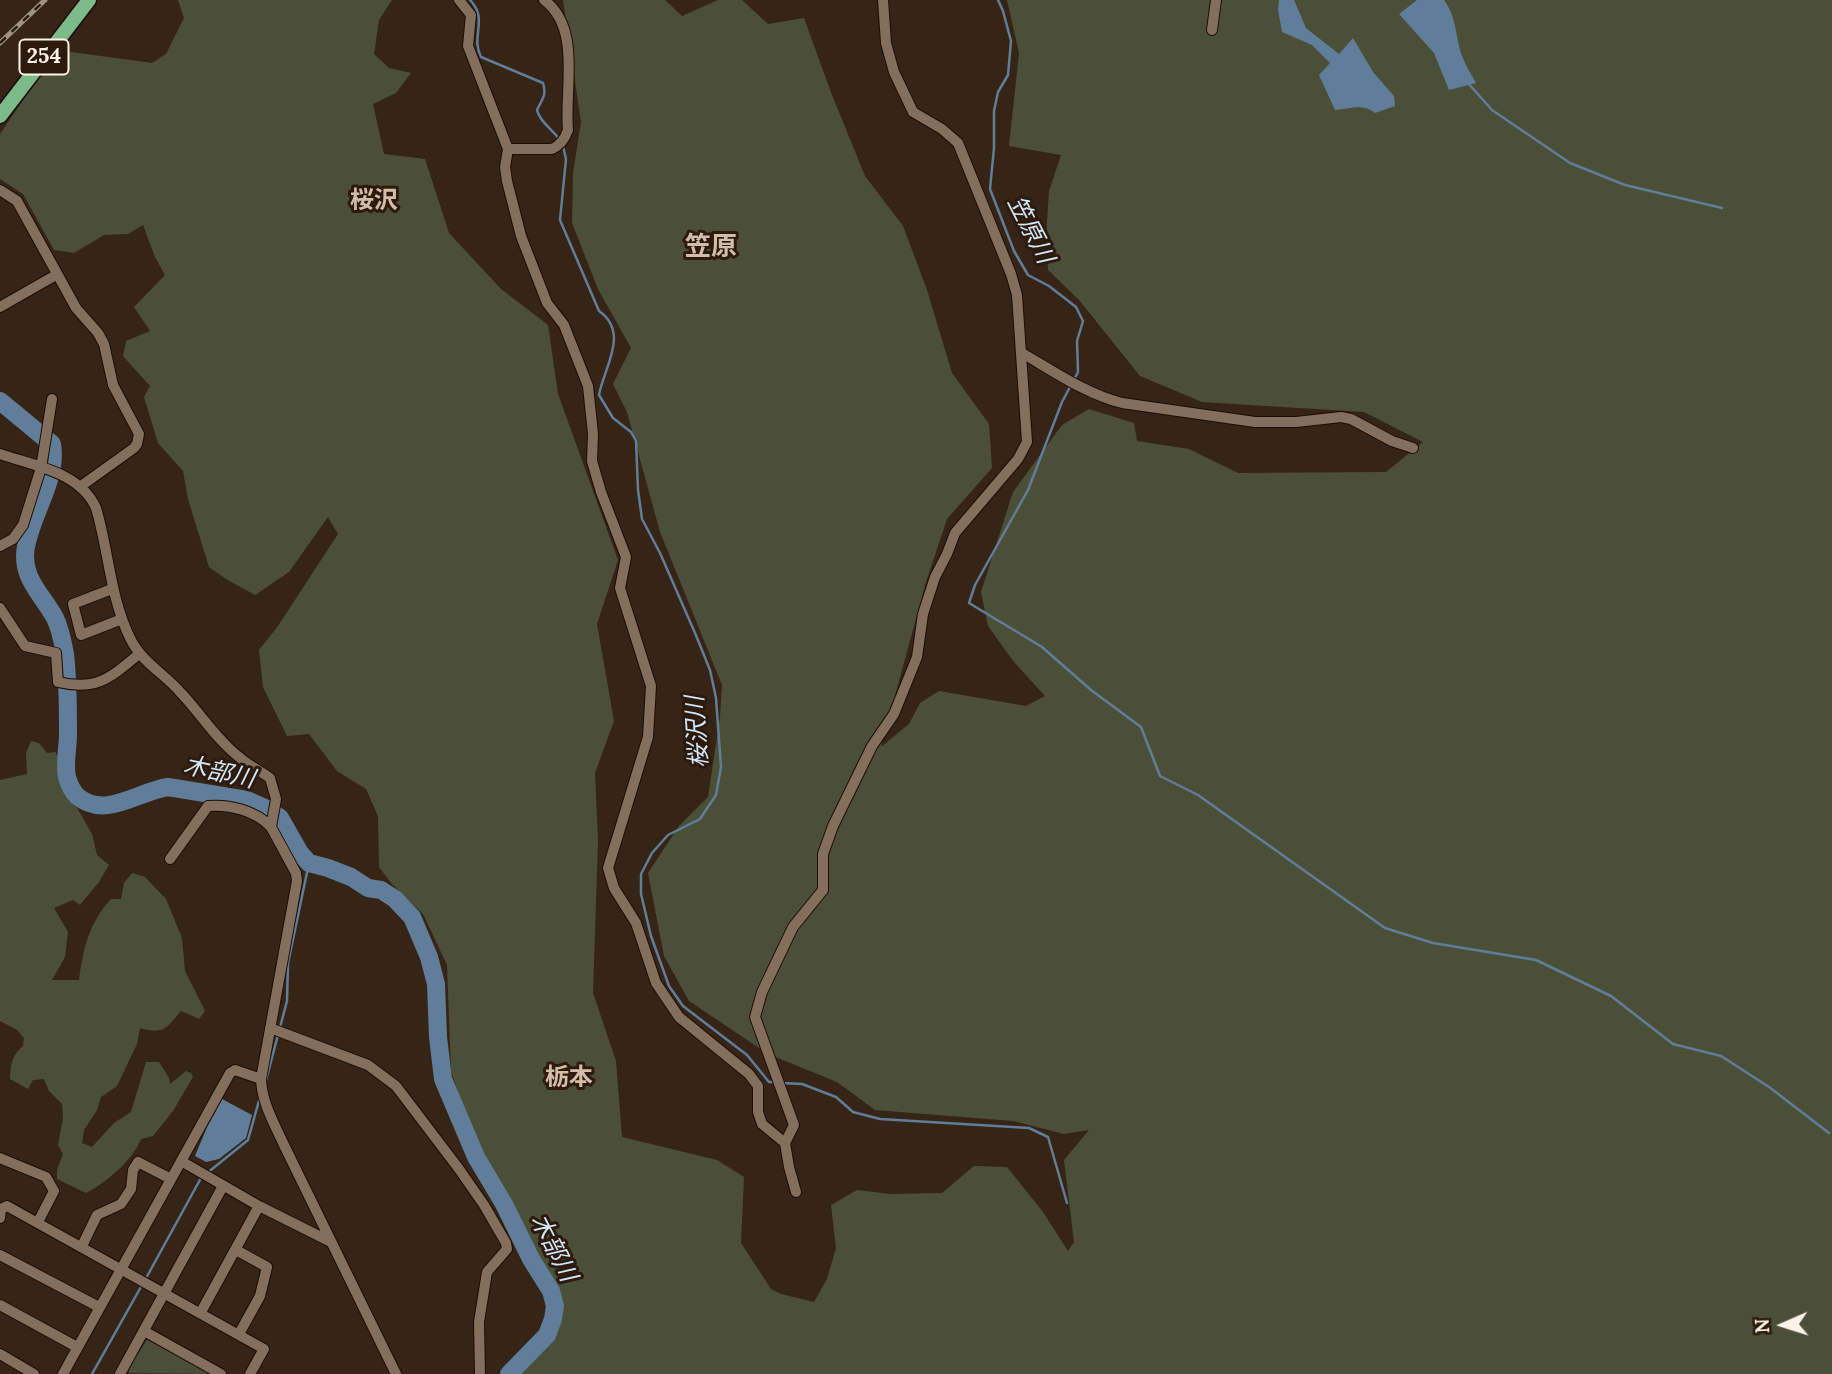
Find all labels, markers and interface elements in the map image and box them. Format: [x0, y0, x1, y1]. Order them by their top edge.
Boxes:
road number: 254 [20, 40, 68, 74]
district label: 桜沢 [350, 187, 398, 215]
water label: 笠原川 [1001, 191, 1059, 269]
district label: 笠原 [685, 232, 737, 264]
water label: 桜沢川 [681, 695, 715, 769]
water label: 木部川 [181, 751, 257, 795]
district label: 栃本 [545, 1064, 593, 1092]
water label: 木部川 [524, 1209, 582, 1287]
north arrow [1748, 1290, 1818, 1360]
text: N [1750, 1318, 1774, 1334]

